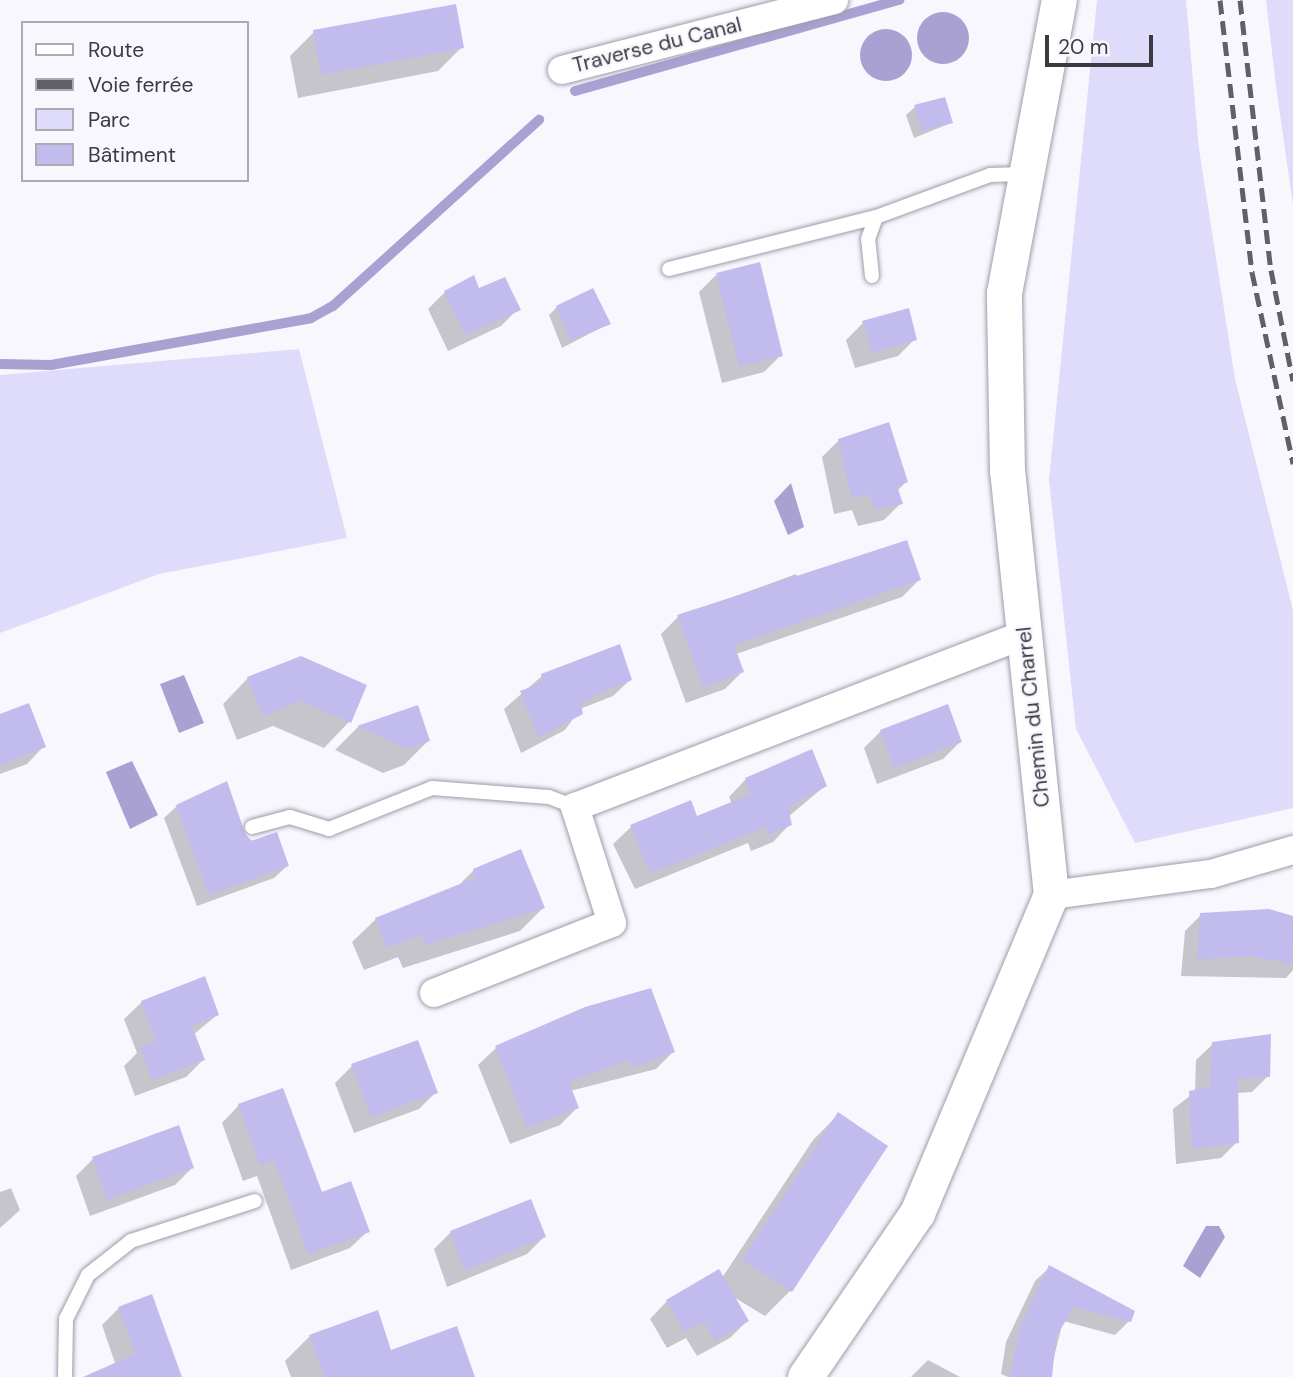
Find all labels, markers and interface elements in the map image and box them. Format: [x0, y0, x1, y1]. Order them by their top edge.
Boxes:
street label: Traverse du Canal [570, 12, 744, 78]
legend [21, 21, 248, 182]
scale bar [1048, 21, 1156, 65]
text: 20 m [1058, 33, 1109, 61]
text: Route [88, 36, 144, 64]
text: Voie ferrée [88, 71, 193, 99]
text: Parc [88, 106, 131, 134]
text: Bâtiment [88, 141, 176, 169]
street label: Chemin du Charrel [1011, 625, 1055, 809]

